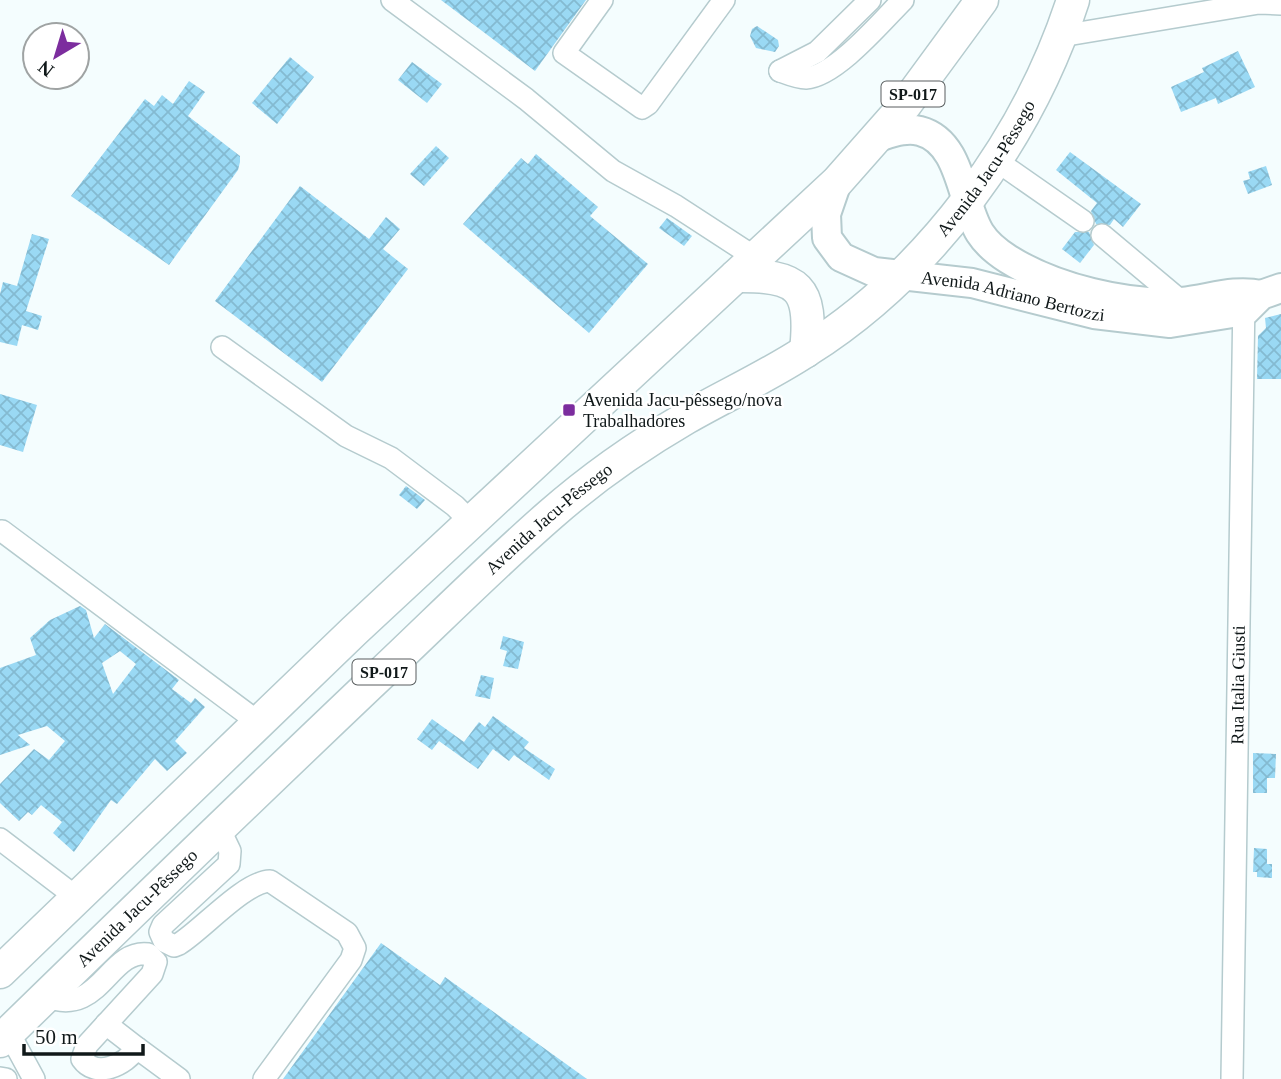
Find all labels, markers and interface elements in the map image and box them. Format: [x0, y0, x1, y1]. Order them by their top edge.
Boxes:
north arrow [21, 21, 91, 91]
text: N [34, 56, 58, 82]
road number: SP-017 [881, 82, 944, 106]
street label: Avenida Jacu-Pêssego [933, 97, 1039, 240]
street label: Avenida Adriano Bertozzi [920, 267, 1106, 325]
place label: Avenida Jacu-pêssego/nova Trabalhadores [583, 390, 782, 431]
marker: Avenida Jacu-pêssego/nova Trabalhadores [561, 402, 577, 418]
street label: Avenida Jacu-Pêssego [482, 459, 616, 578]
street label: Rua Italia Giusti [1227, 625, 1249, 745]
road number: SP-017 [352, 660, 416, 684]
street label: Avenida Jacu-Pêssego [73, 845, 202, 971]
scale bar [24, 1012, 144, 1056]
text: 50 m [35, 1025, 78, 1049]

